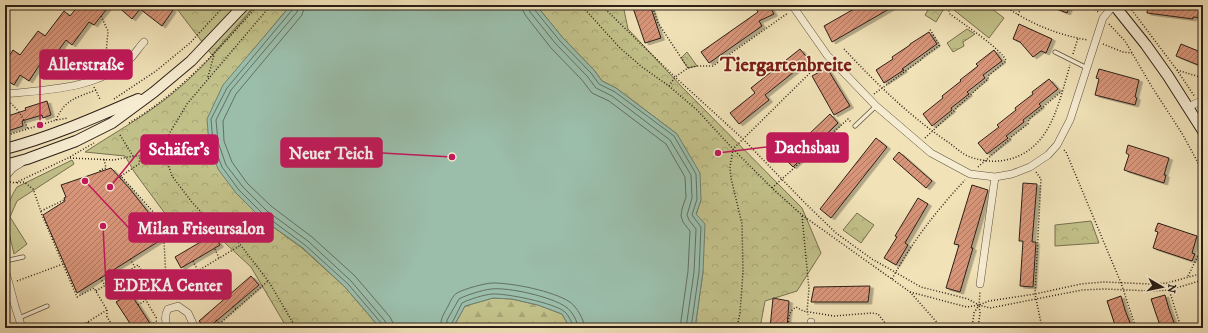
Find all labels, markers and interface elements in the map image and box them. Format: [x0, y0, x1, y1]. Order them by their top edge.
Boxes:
callout: Allerstraße [40, 50, 132, 79]
district label: Tiergartenbreite [719, 53, 852, 78]
text: Allerstraße [47, 54, 124, 76]
callout: Dachsbau [767, 133, 848, 162]
callout: Schäfer's [141, 135, 218, 164]
text: Dachsbau [774, 137, 840, 159]
callout: Neuer Teich [281, 138, 382, 167]
text: Schäfer's [149, 139, 210, 161]
text: Neuer Teich [289, 143, 373, 165]
callout: Milan Friseursalon [129, 213, 273, 242]
text: Milan Friseursalon [137, 218, 265, 240]
north arrow [1142, 267, 1182, 307]
callout: EDEKA Center [106, 270, 231, 299]
text: EDEKA Center [114, 275, 223, 297]
text: N [1163, 283, 1179, 294]

